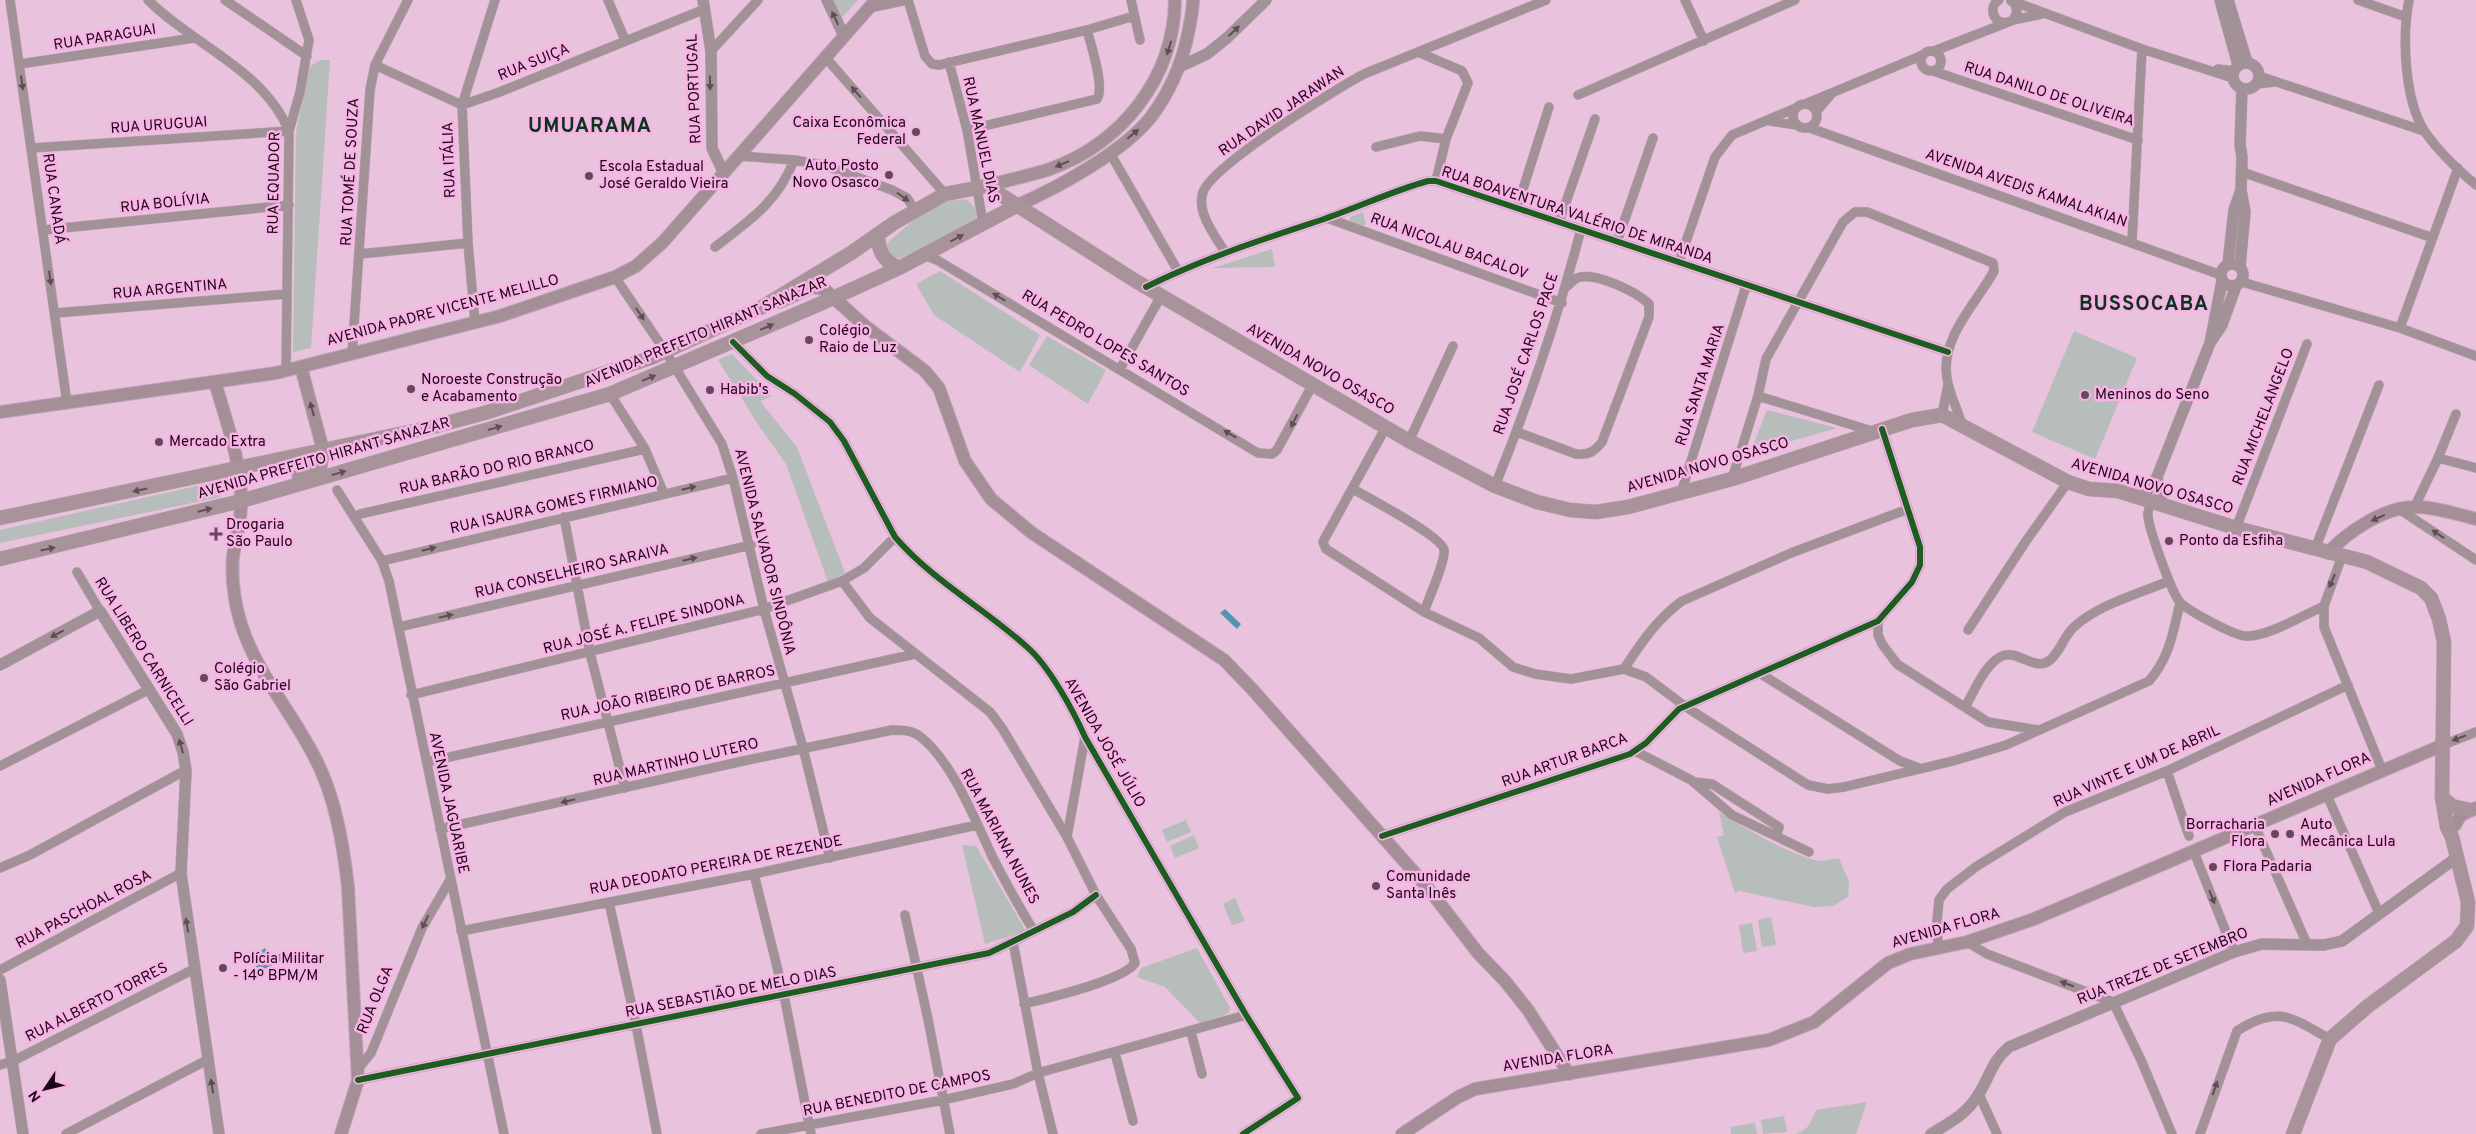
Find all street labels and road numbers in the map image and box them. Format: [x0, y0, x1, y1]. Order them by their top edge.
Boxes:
street label: RUA PARAGUAI [52, 21, 158, 55]
street label: RUA PORTUGAL [684, 34, 706, 144]
street label: RUA SUIÇA [495, 40, 573, 86]
street label: RUA DANILO DE OLIVEIRA [1961, 58, 2137, 132]
street label: RUA DAVID JARAWAN [1215, 63, 1349, 161]
street label: RUA MANUEL DIAS [957, 75, 1003, 205]
street label: RUA TOMÉ DE SOUZA [337, 97, 364, 247]
street label: RUA URUGUAI [110, 113, 208, 139]
street label: RUA ITÁLIA [438, 122, 461, 198]
street label: RUA EQUADOR [265, 131, 285, 235]
street label: AVENIDA AVEDIS KAMALAKIAN [1923, 145, 2129, 233]
street label: RUA CANADÁ [37, 152, 70, 246]
street label: RUA BOAVENTURA VALÉRIO DE MIRANDA [1439, 162, 1716, 269]
street label: RUA BOLÍVIA [119, 189, 211, 218]
street label: RUA NICOLAU BACALOV [1368, 210, 1531, 284]
street label: RUA JOSÉ CARLOS PACE [1489, 270, 1564, 438]
street label: AVENIDA PADRE VICENTE MELILLO [325, 271, 561, 351]
street label: AVENIDA PREFEITO HIRANT SANAZAR [582, 273, 830, 393]
street label: RUA ARGENTINA [112, 276, 228, 304]
street label: RUA PEDRO LOPES SANTOS [1018, 286, 1192, 402]
street label: AVENIDA NOVO OSASCO [1242, 320, 1398, 420]
street label: RUA SANTA MARIA [1672, 321, 1730, 449]
street label: RUA MICHELANGELO [2229, 346, 2299, 488]
street label: AVENIDA PREFEITO HIRANT SANAZAR [196, 414, 452, 504]
street label: AVENIDA NOVO OSASCO [1625, 434, 1791, 498]
street label: RUA BARÃO DO RIO BRANCO [397, 435, 596, 500]
street label: AVENIDA SALVADOR SINDÔNIA [729, 446, 801, 657]
street label: AVENIDA NOVO OSASCO [2069, 455, 2235, 519]
street label: RUA ISAURA GOMES FIRMIANO [448, 473, 660, 539]
street label: RUA CONSELHEIRO SARAIVA [473, 540, 671, 604]
street label: RUA LIBERO CARNICELLI [89, 574, 197, 730]
street label: RUA JOSÉ A. FELIPE SINDONA [541, 590, 747, 659]
street label: RUA JOÃO RIBEIRO DE BARROS [559, 661, 777, 726]
street label: AVENIDA JOSÉ JÚLIO [1059, 673, 1151, 812]
street label: RUA VINTE E UM DE ABRIL [2051, 722, 2223, 812]
street label: RUA ARTUR BARCA [1499, 729, 1631, 793]
street label: AVENIDA JAGUARIBE [424, 730, 472, 876]
street label: RUA MARTINHO LUTERO [591, 735, 761, 791]
street label: AVENIDA FLORA [2264, 749, 2374, 811]
street label: RUA MARIANA NUNES [955, 766, 1043, 908]
street label: RUA DEODATO PEREIRA DE REZENDE [588, 832, 844, 900]
street label: RUA PASCHOAL ROSA [13, 866, 155, 954]
street label: AVENIDA FLORA [1889, 904, 2003, 954]
street label: RUA TREZE DE SETEMBRO [2075, 924, 2251, 1010]
street label: RUA ALBERTO TORRES [23, 959, 171, 1047]
street label: RUA SEBASTIÃO DE MELO DIAS [623, 962, 838, 1023]
street label: RUA OLGA [354, 963, 398, 1037]
street label: AVENIDA FLORA [1501, 1041, 1615, 1077]
street label: RUA BENEDITO DE CAMPOS [801, 1066, 993, 1122]

